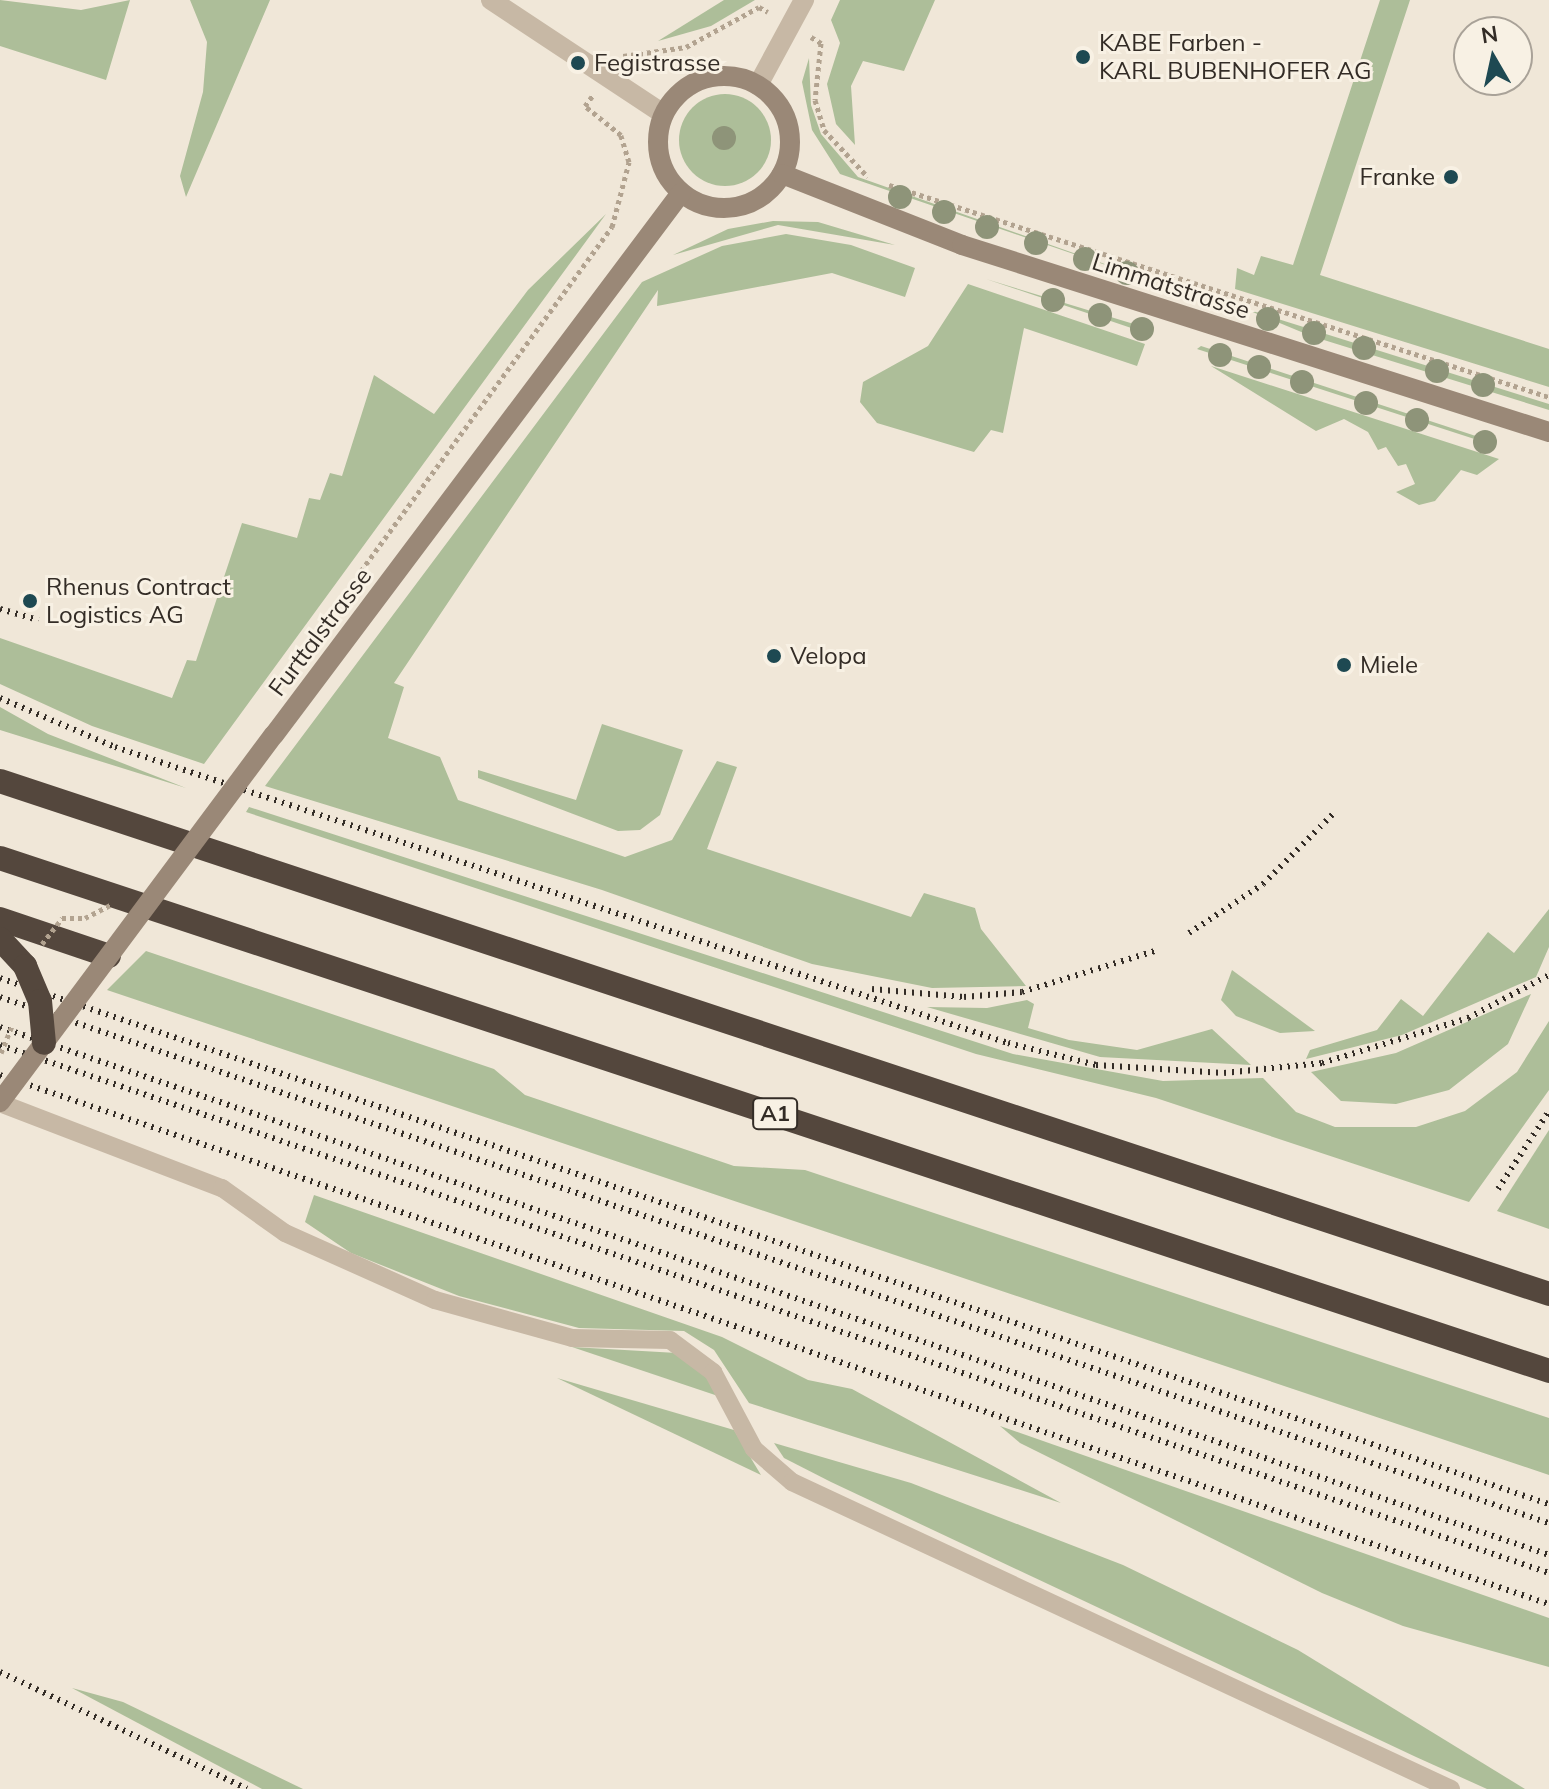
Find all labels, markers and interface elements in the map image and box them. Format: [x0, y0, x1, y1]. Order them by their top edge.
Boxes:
north arrow [1453, 16, 1533, 96]
text: N [1479, 19, 1500, 49]
place label: KABE Farben - KARL BUBENHOFER AG [1099, 29, 1372, 85]
marker: KABE Farben - KARL BUBENHOFER AG [1074, 48, 1092, 66]
place label: Fegistrasse [594, 49, 720, 77]
marker: Fegistrasse [569, 54, 587, 72]
place label: Franke [1360, 163, 1435, 191]
marker: Franke [1442, 168, 1460, 186]
street label: Limmatstrasse [1089, 247, 1253, 325]
street label: Furttalstrasse [262, 562, 378, 702]
place label: Rhenus Contract Logistics AG [46, 573, 231, 629]
marker: Rhenus Contract Logistics AG [21, 592, 39, 610]
place label: Velopa [790, 642, 867, 670]
marker: Velopa [765, 647, 783, 665]
place label: Miele [1360, 651, 1418, 679]
marker: Miele [1335, 656, 1353, 674]
road number: A1 [751, 1096, 799, 1132]

